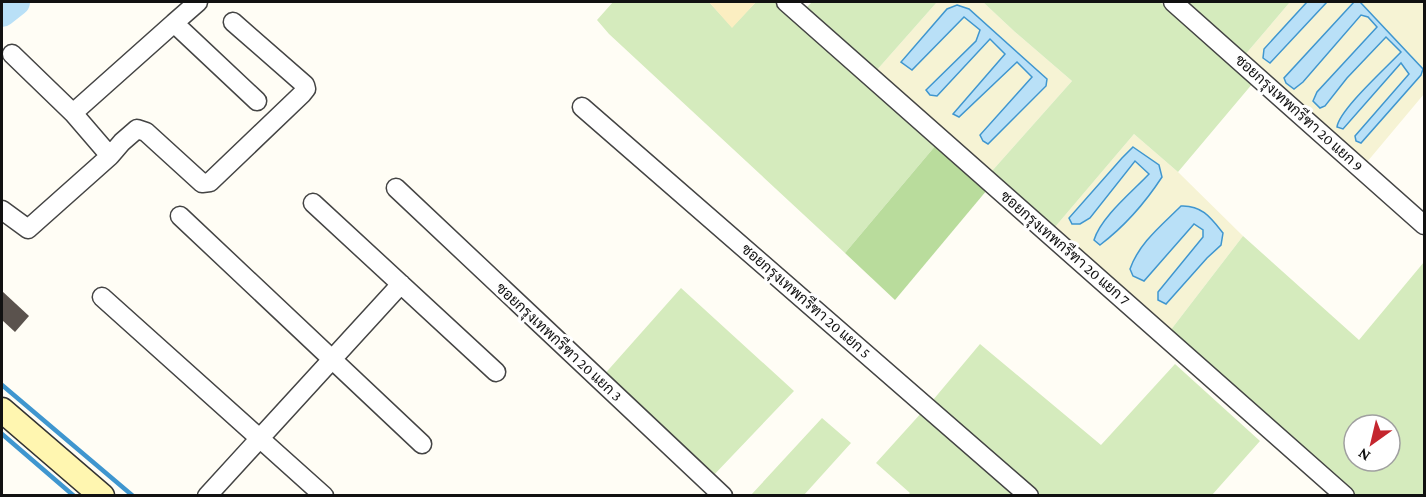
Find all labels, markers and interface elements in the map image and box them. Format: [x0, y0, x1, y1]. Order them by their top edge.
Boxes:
street label: ซอยกรุงเทพกรีฑา 20 แยก 9 [1230, 50, 1367, 177]
street label: ซอยกรุงเทพกรีฑา 20 แยก 7 [995, 186, 1134, 311]
street label: ซอยกรุงเทพกรีฑา 20 แยก 5 [736, 239, 875, 364]
street label: ซอยกรุงเทพกรีฑา 20 แยก 3 [491, 278, 626, 406]
north arrow [1342, 413, 1402, 473]
text: N [1355, 445, 1373, 465]

